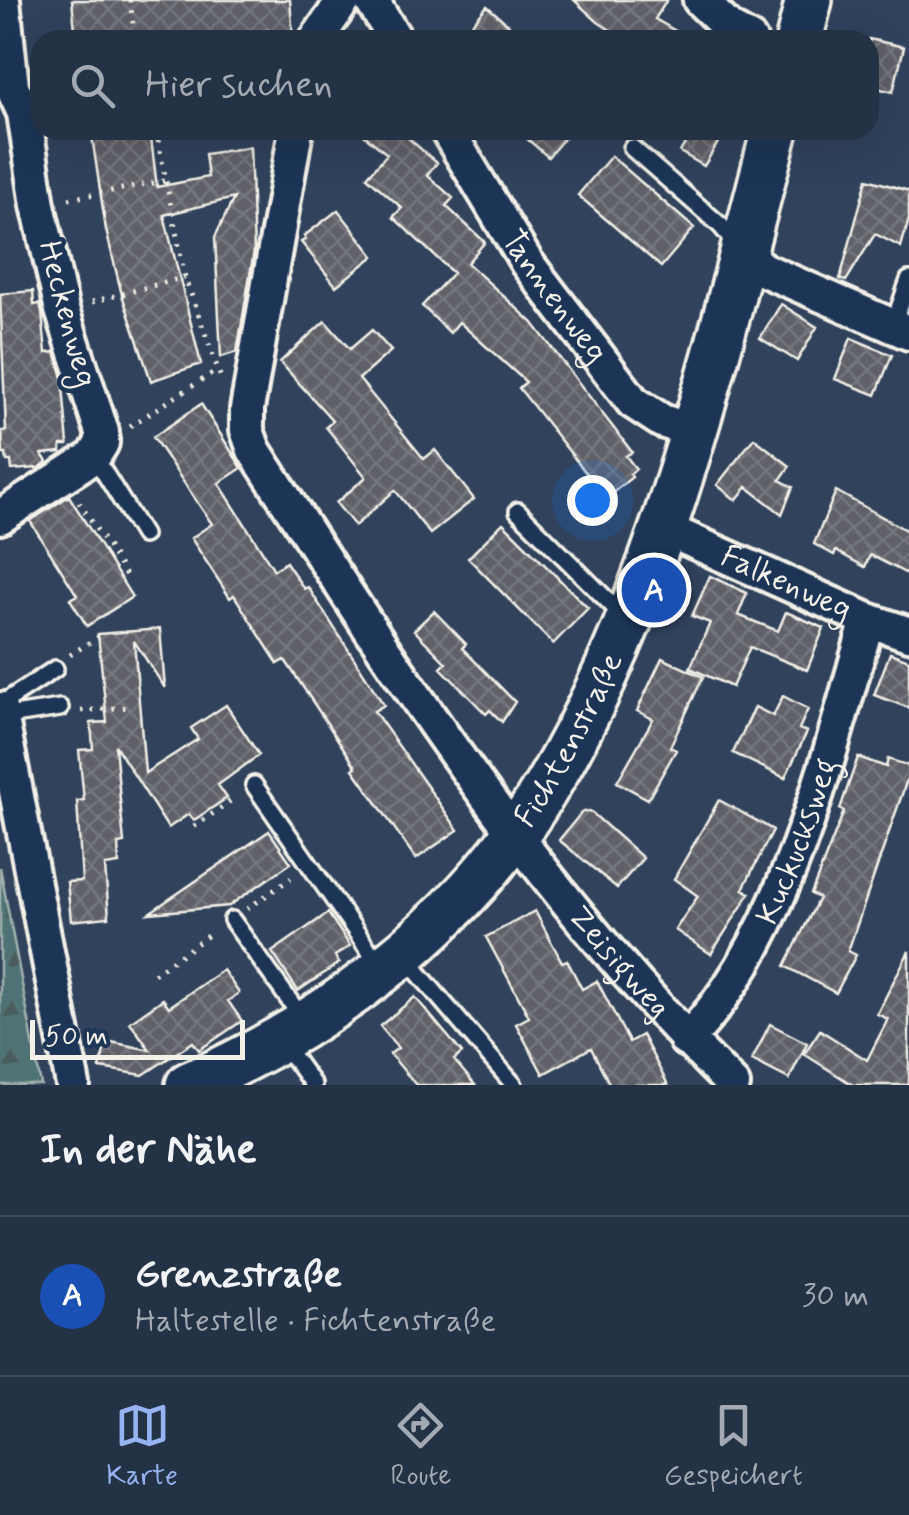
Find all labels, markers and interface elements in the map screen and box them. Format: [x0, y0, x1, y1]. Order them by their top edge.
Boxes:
search box [30, 30, 879, 140]
icon: search [65, 58, 120, 113]
text: Hier suchen [145, 61, 333, 110]
street label: Tannenweg [491, 222, 617, 373]
street label: Heckenweg [25, 236, 107, 392]
your location [567, 475, 618, 526]
street label: Falkenweg [714, 536, 858, 633]
pin: A [622, 552, 686, 628]
street label: Fichtenstraße [505, 646, 633, 836]
street label: Kuckucksweg [747, 753, 851, 932]
street label: Zeisigweg [558, 897, 679, 1028]
scale bar [30, 1015, 245, 1060]
text: 50 m [45, 1019, 108, 1056]
text: In der Nähe [40, 1123, 257, 1178]
text: Grenzstraße [135, 1251, 342, 1300]
text: A [62, 1275, 83, 1317]
text: 30 m [802, 1275, 869, 1317]
text: Haltestelle · Fichtenstraße [135, 1300, 496, 1342]
tab: Karte [106, 1398, 178, 1495]
tab: Route [390, 1398, 451, 1495]
tab: Gespeichert [664, 1398, 803, 1495]

